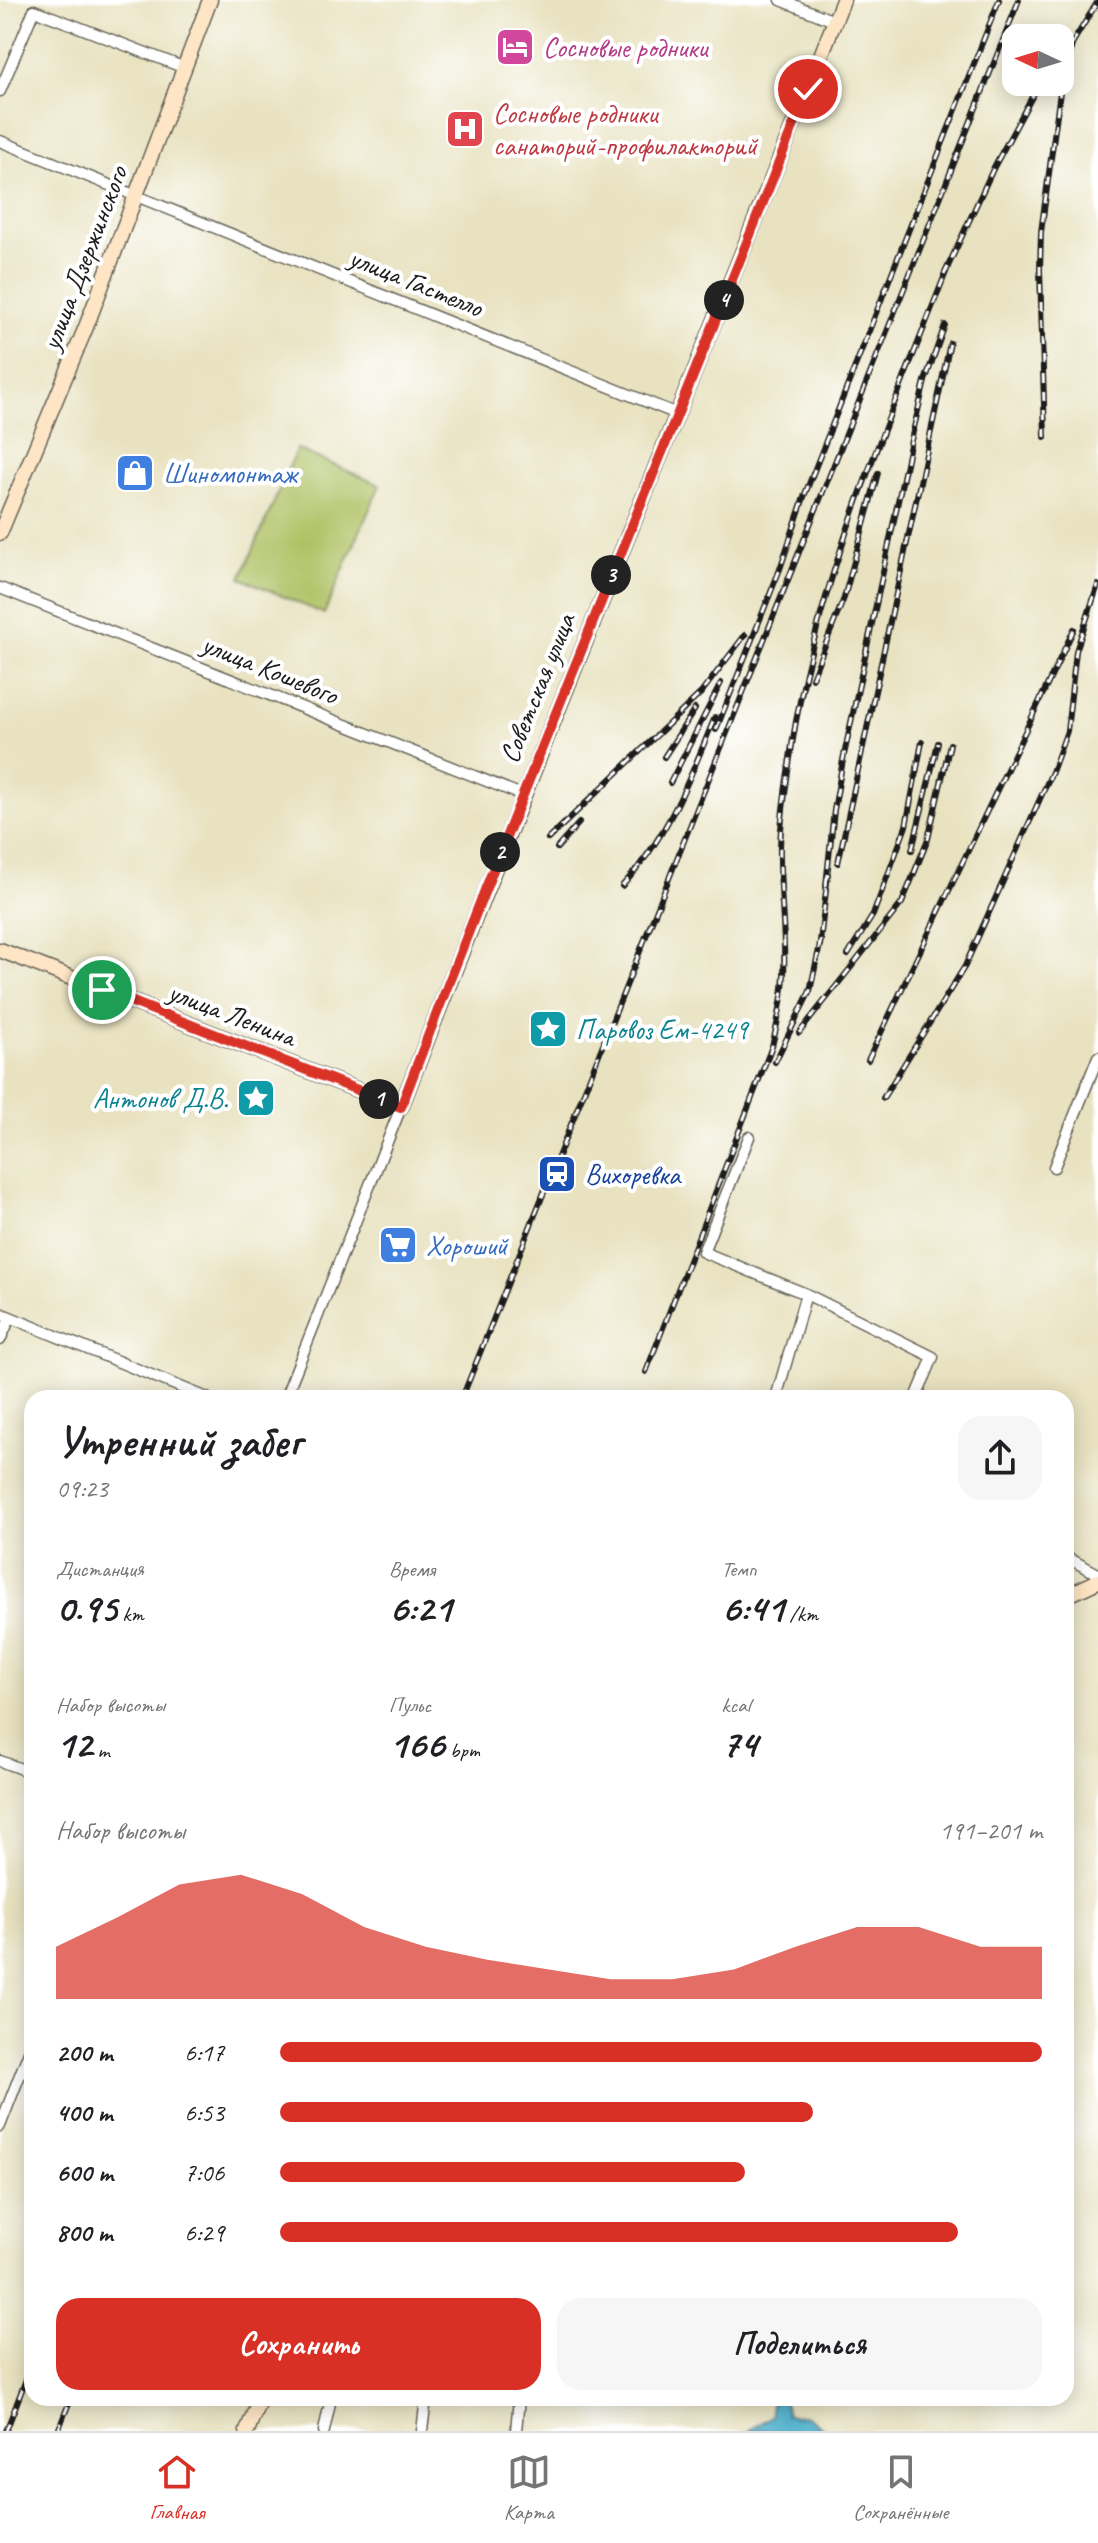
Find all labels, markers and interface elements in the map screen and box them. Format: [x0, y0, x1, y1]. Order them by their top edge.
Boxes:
north arrow [1002, 24, 1074, 96]
map controls [1002, 24, 1074, 96]
hotel icon: Сосновые родники [494, 26, 536, 68]
place label: Сосновые родники [543, 30, 709, 65]
pin [774, 55, 842, 123]
icon: check [786, 67, 830, 111]
place label: Сосновые родники санаторий-профилакторий [493, 96, 758, 163]
hospital icon: Сосновые родники санаторий-профилакторий [444, 108, 486, 150]
street label: улица Дзержинского [32, 159, 136, 357]
street label: улица Гастелло [342, 239, 490, 325]
pin: 4 [704, 280, 744, 320]
text: 4 [719, 286, 729, 314]
shop icon: Шиномонтаж [114, 452, 156, 494]
place label: Шиномонтаж [163, 456, 300, 491]
pin: 3 [591, 555, 631, 595]
text: 3 [606, 561, 616, 589]
street label: Советская улица [491, 607, 583, 768]
street label: улица Кошевого [195, 625, 345, 713]
pin: 2 [480, 832, 520, 872]
text: 2 [495, 838, 505, 866]
pin [68, 956, 136, 1024]
icon: arrive [80, 968, 124, 1012]
street label: улица Ленина [162, 973, 303, 1055]
place icon: Паровоз Ем-4249 [527, 1008, 569, 1050]
place label: Паровоз Ем-4249 [576, 1012, 750, 1047]
place icon: Антонов Д.В. [235, 1077, 277, 1119]
pin: 1 [359, 1079, 399, 1119]
place label: Антонов Д.В. [93, 1081, 228, 1116]
text: 1 [374, 1085, 384, 1113]
station icon: Вихоревка [536, 1153, 578, 1195]
place label: Вихоревка [585, 1157, 682, 1192]
supermarket icon: Хороший [377, 1224, 419, 1266]
place label: Хороший [426, 1228, 509, 1263]
text: Утренний забег [56, 1414, 301, 1469]
button: share [958, 1416, 1042, 1500]
text: 09:23 [56, 1472, 108, 1505]
text: Дистанция [56, 1555, 144, 1583]
text: Время [389, 1555, 435, 1583]
text: Темп [721, 1555, 757, 1583]
text: 0.95 [56, 1583, 117, 1633]
text: 6:21 [389, 1583, 451, 1633]
text: 6:41 [721, 1583, 784, 1633]
text: km [117, 1600, 144, 1628]
text: /km [784, 1600, 818, 1628]
text: Набор высоты [56, 1691, 165, 1719]
text: Пульс [389, 1691, 431, 1719]
text: kcal [721, 1691, 750, 1719]
text: 12 [56, 1719, 92, 1769]
text: 166 [389, 1719, 444, 1769]
text: 74 [721, 1719, 757, 1769]
text: m [92, 1736, 110, 1764]
text: bpm [444, 1736, 480, 1764]
text: Набор высоты [56, 1814, 185, 1847]
text: 191–201 m [939, 1814, 1042, 1847]
text: 200 m [56, 2036, 112, 2069]
text: 6:17 [184, 2036, 224, 2069]
text: 400 m [56, 2096, 112, 2129]
text: 6:53 [184, 2096, 224, 2129]
text: 600 m [56, 2156, 113, 2189]
text: 7:06 [184, 2156, 224, 2189]
text: 800 m [56, 2216, 112, 2249]
text: 6:29 [184, 2216, 224, 2249]
button: Сохранить [56, 2298, 541, 2390]
button: Поделиться [557, 2298, 1042, 2390]
tab: Главная [150, 2450, 205, 2526]
tab: Карта [504, 2450, 554, 2526]
tab: Сохранённые [853, 2450, 948, 2526]

